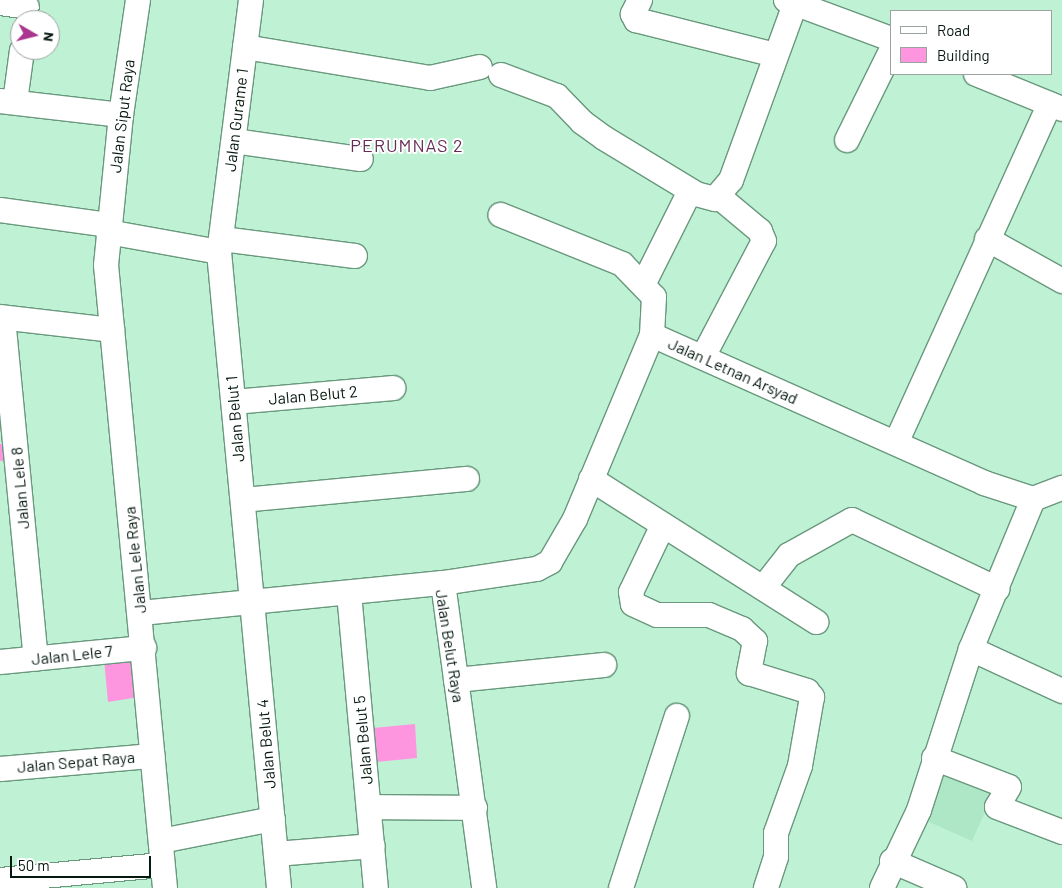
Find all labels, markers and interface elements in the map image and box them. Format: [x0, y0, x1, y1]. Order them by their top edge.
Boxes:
north arrow [10, 10, 60, 60]
legend [890, 10, 1052, 75]
text: Road [937, 21, 970, 39]
text: N [40, 31, 58, 43]
text: Building [937, 46, 990, 64]
street label: Jalan Siput Raya [106, 58, 138, 174]
street label: Jalan Gurame 1 [220, 67, 252, 173]
district label: PERUMNAS 2 [349, 134, 465, 156]
street label: Jalan Letnan Arsyad [665, 334, 801, 408]
street label: Jalan Belut 1 [222, 375, 248, 463]
street label: Jalan Belut 2 [268, 382, 358, 408]
street label: Jalan Lele 8 [7, 446, 33, 530]
street label: Jalan Lele Raya [120, 506, 150, 614]
street label: Jalan Belut Raya [432, 588, 468, 704]
street label: Jalan Lele 7 [30, 641, 114, 669]
street label: Jalan Belut 5 [350, 695, 376, 785]
street label: Jalan Belut 4 [253, 698, 279, 790]
street label: Jalan Sepat Raya [16, 747, 136, 777]
scale bar [12, 846, 154, 878]
text: 50 m [18, 856, 50, 874]

